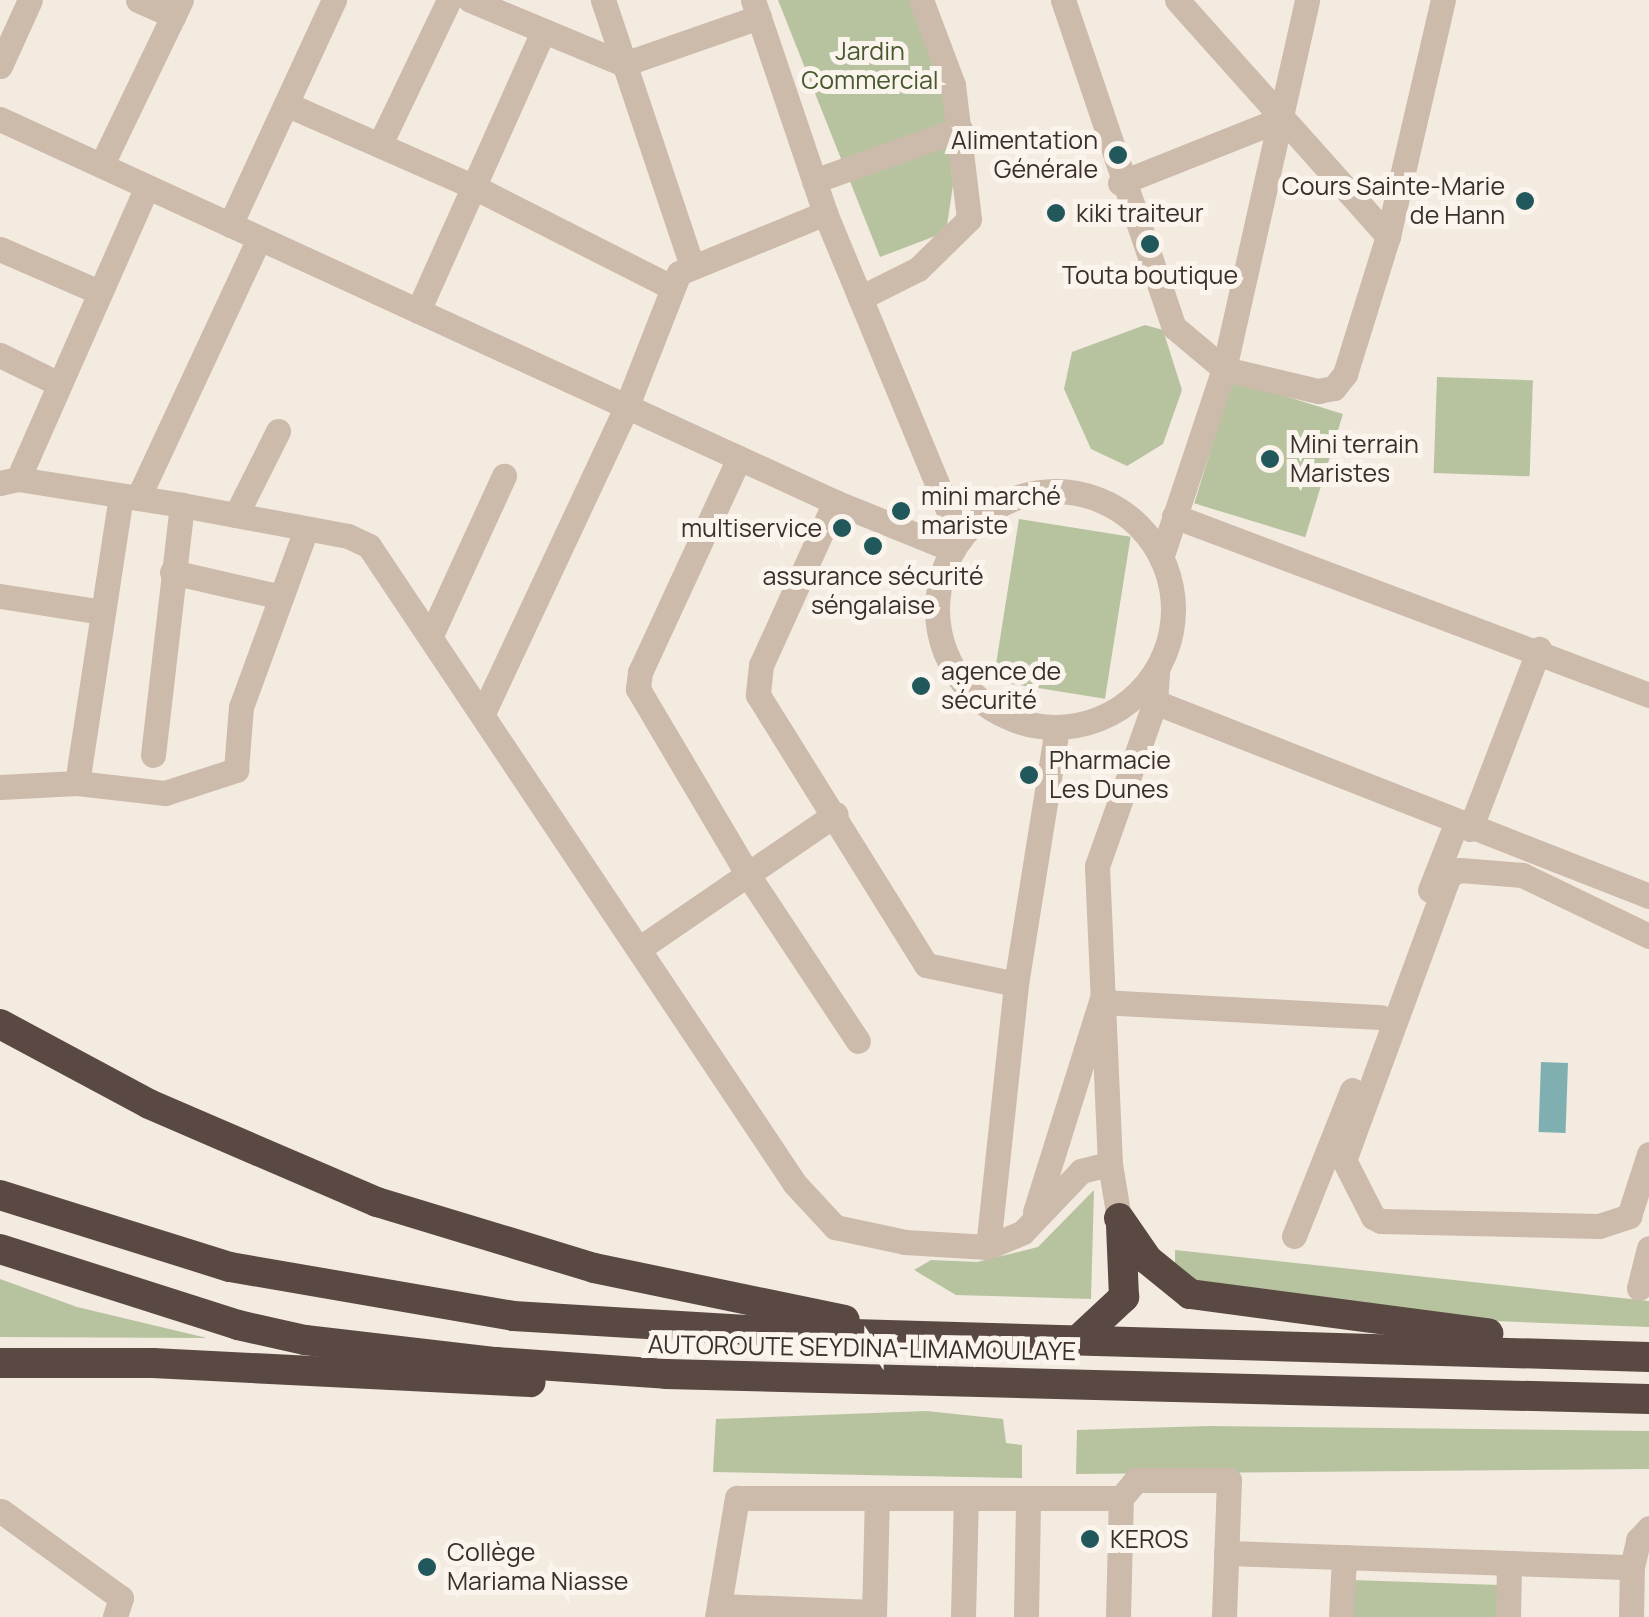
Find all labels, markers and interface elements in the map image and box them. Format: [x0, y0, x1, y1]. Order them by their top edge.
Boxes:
park label: Jardin Commercial [801, 37, 939, 96]
place label: Alimentation Générale [951, 126, 1098, 185]
marker: Alimentation Générale [1107, 144, 1129, 166]
place label: Cours Sainte-Marie de Hann [1282, 172, 1505, 231]
marker: Cours Sainte-Marie de Hann [1514, 190, 1536, 212]
place label: kiki traiteur [1076, 198, 1204, 228]
marker: kiki traiteur [1045, 202, 1067, 224]
marker: Touta boutique [1139, 233, 1161, 255]
place label: Touta boutique [1062, 260, 1238, 290]
place label: Mini terrain Maristes [1290, 430, 1419, 489]
marker: Mini terrain Maristes [1259, 448, 1281, 470]
place label: mini marché mariste [921, 482, 1061, 541]
marker: mini marché mariste [890, 500, 912, 522]
place label: multiservice [681, 513, 822, 543]
marker: multiservice [831, 517, 853, 539]
marker: assurance sécurité séngalaise [862, 535, 884, 557]
place label: assurance sécurité séngalaise [762, 562, 984, 621]
place label: agence de sécurité [941, 657, 1061, 716]
marker: agence de sécurité [910, 675, 932, 697]
place label: Pharmacie Les Dunes [1049, 746, 1171, 805]
marker: Pharmacie Les Dunes [1018, 764, 1040, 786]
street label: AUTOROUTE SEYDINA-LIMAMOULAYE [648, 1329, 1076, 1367]
place label: KEROS [1110, 1524, 1188, 1554]
marker: KEROS [1079, 1528, 1101, 1550]
place label: Collège Mariama Niasse [447, 1538, 628, 1597]
marker: Collège Mariama Niasse [416, 1556, 438, 1578]

